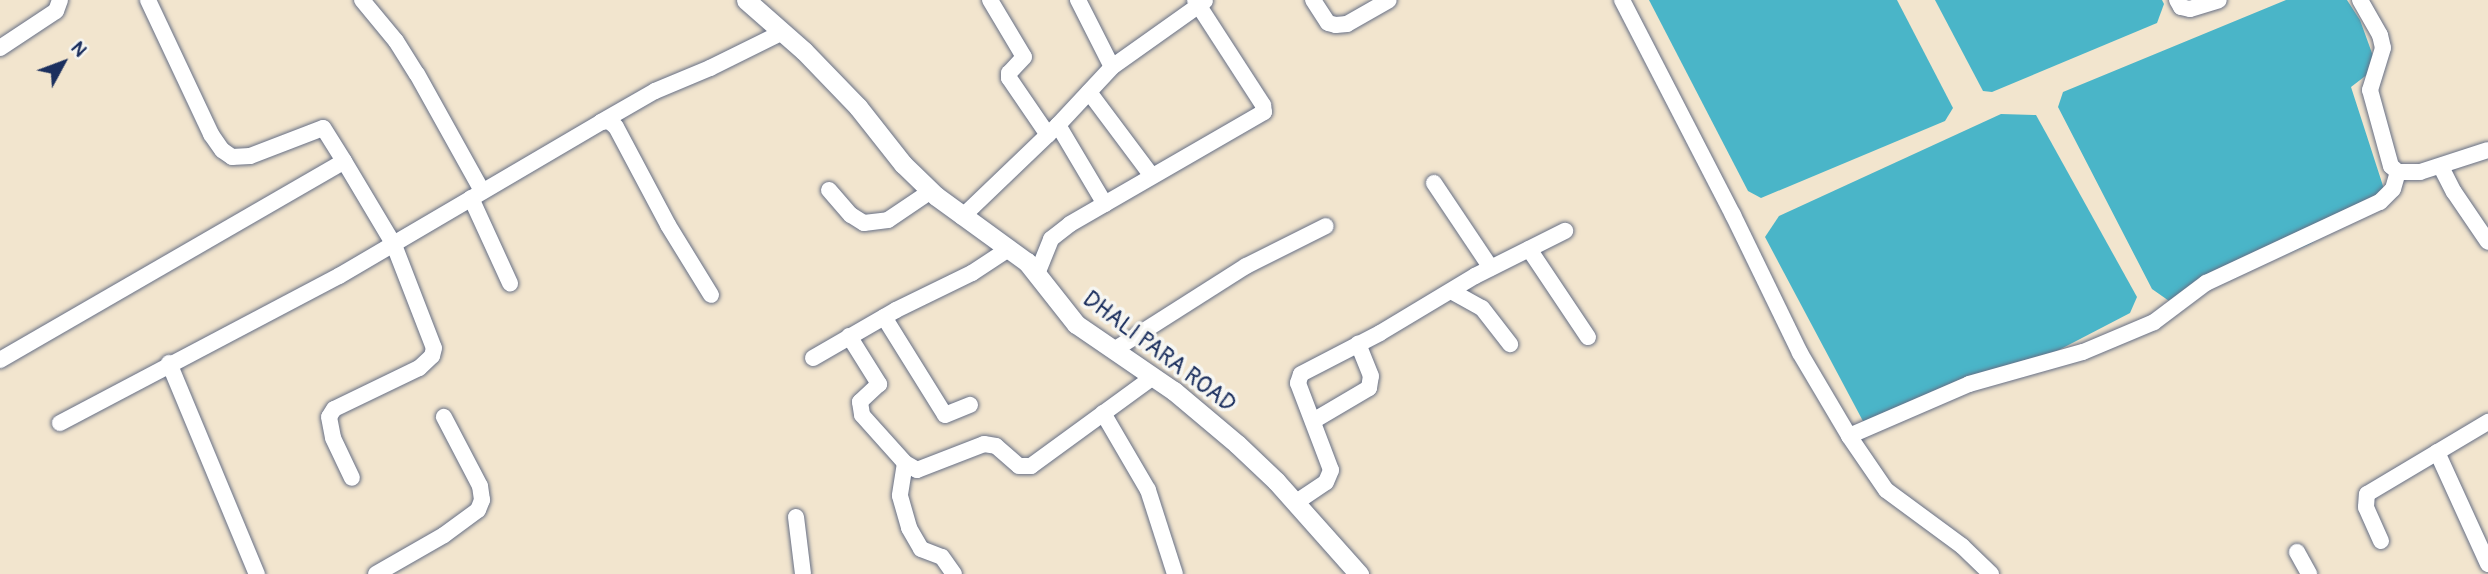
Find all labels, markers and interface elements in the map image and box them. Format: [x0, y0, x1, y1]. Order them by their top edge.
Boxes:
north arrow [28, 28, 98, 98]
text: N [66, 36, 92, 62]
street label: DHALI PARA ROAD [1077, 286, 1241, 418]

